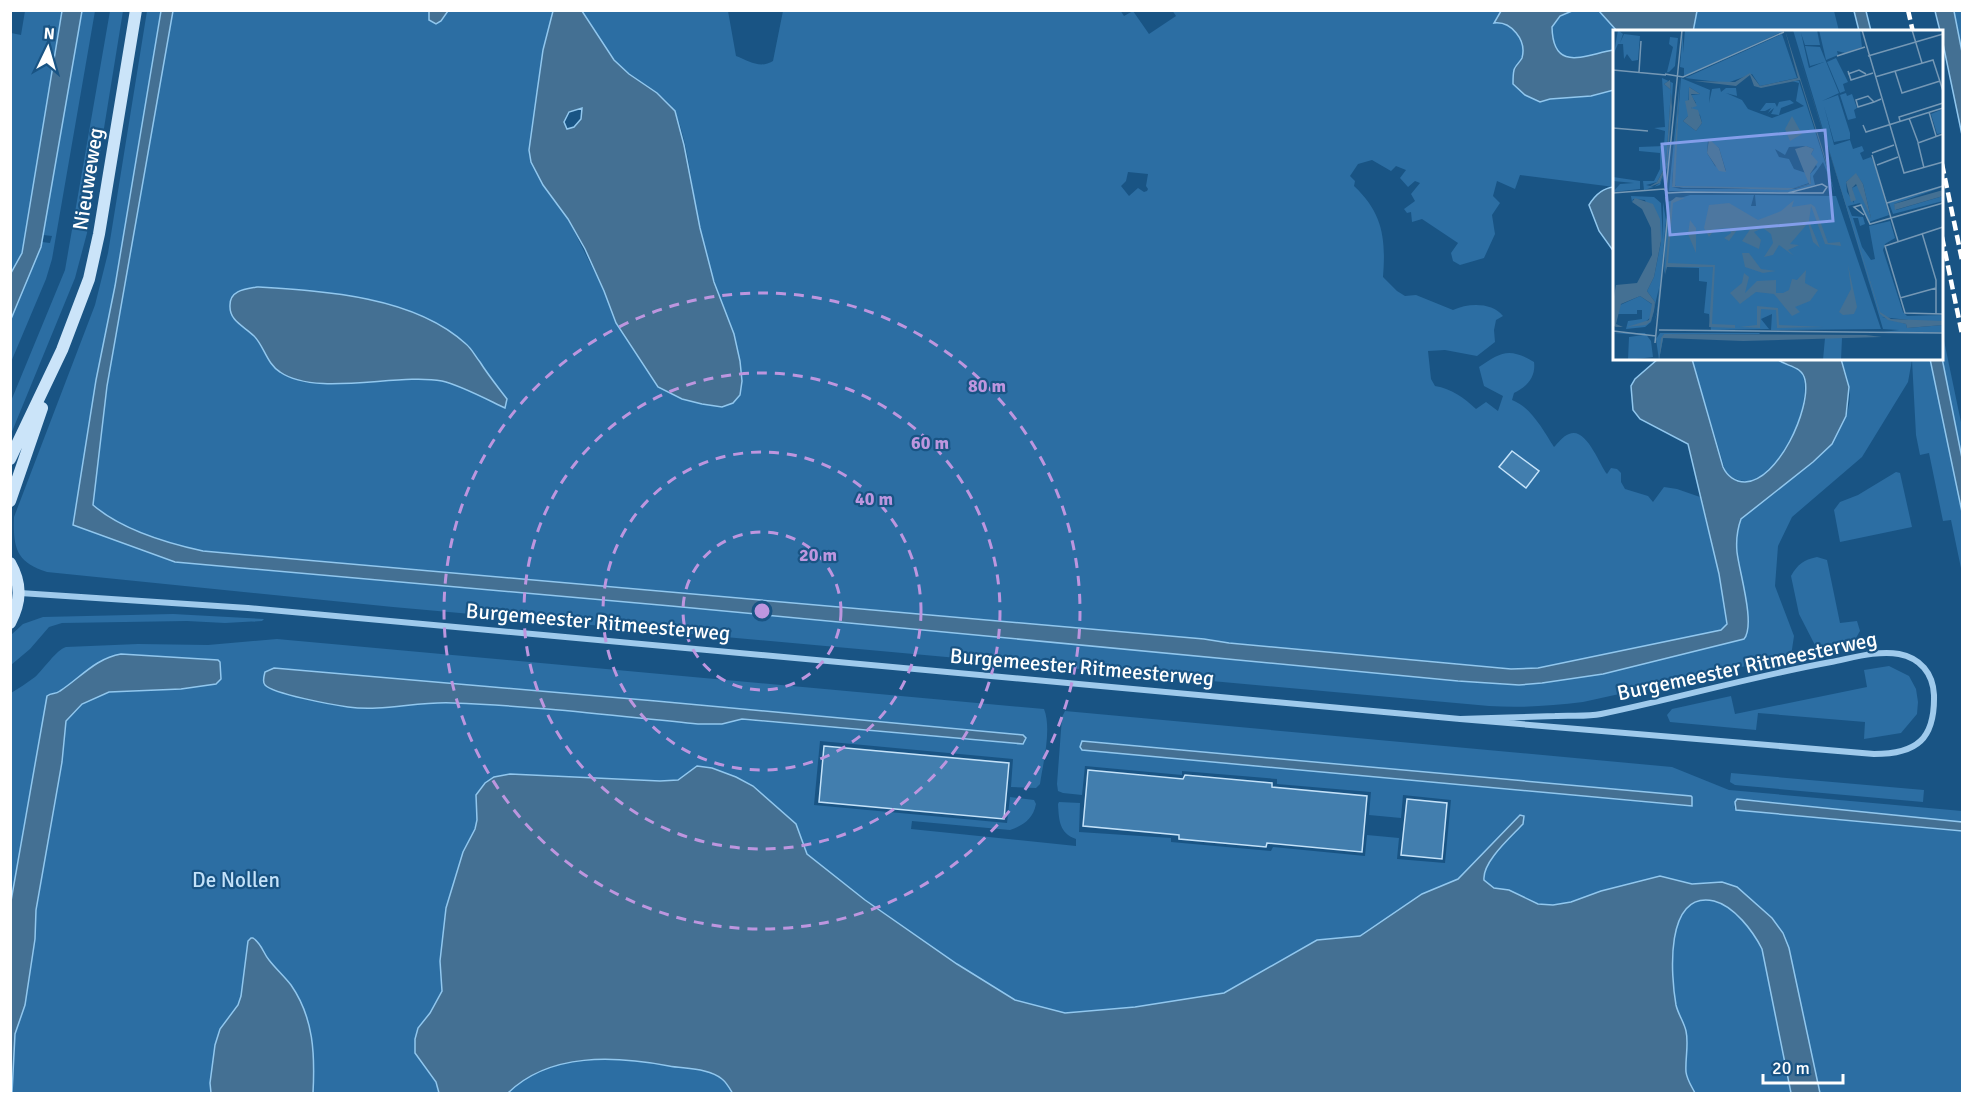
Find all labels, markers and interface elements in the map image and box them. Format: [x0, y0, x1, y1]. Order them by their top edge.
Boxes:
north arrow [18, 18, 78, 78]
text: N [43, 24, 56, 45]
inset map [1613, 30, 1943, 360]
street label: Nieuweweg [67, 126, 109, 232]
text: 80 m [968, 375, 1006, 397]
text: 60 m [911, 432, 949, 454]
text: 40 m [855, 488, 893, 510]
text: 20 m [799, 544, 837, 566]
street label: Burgemeester Ritmeesterweg [465, 597, 731, 647]
centre of rings [752, 601, 772, 621]
street label: Burgemeester Ritmeesterweg [1615, 626, 1879, 706]
street label: Burgemeester Ritmeesterweg [949, 642, 1215, 692]
park label: De Nollen [192, 867, 280, 893]
scale bar [1763, 1047, 1842, 1085]
text: 20 m [1772, 1057, 1810, 1079]

